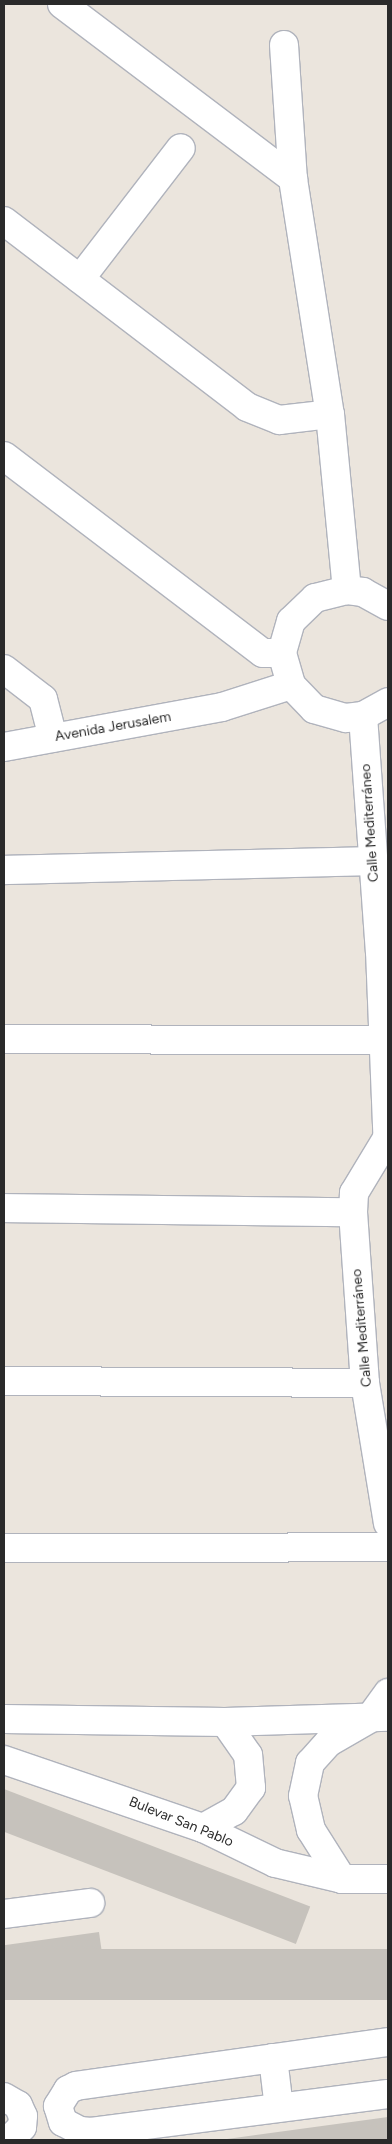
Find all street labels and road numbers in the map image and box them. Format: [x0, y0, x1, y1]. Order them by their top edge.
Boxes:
street label: Avenida Jerusalem [54, 709, 172, 745]
street label: Calle Mediterráneo [357, 763, 383, 883]
street label: Calle Mediterráneo [348, 1268, 376, 1388]
street label: Bulevar San Pablo [126, 1793, 236, 1851]

